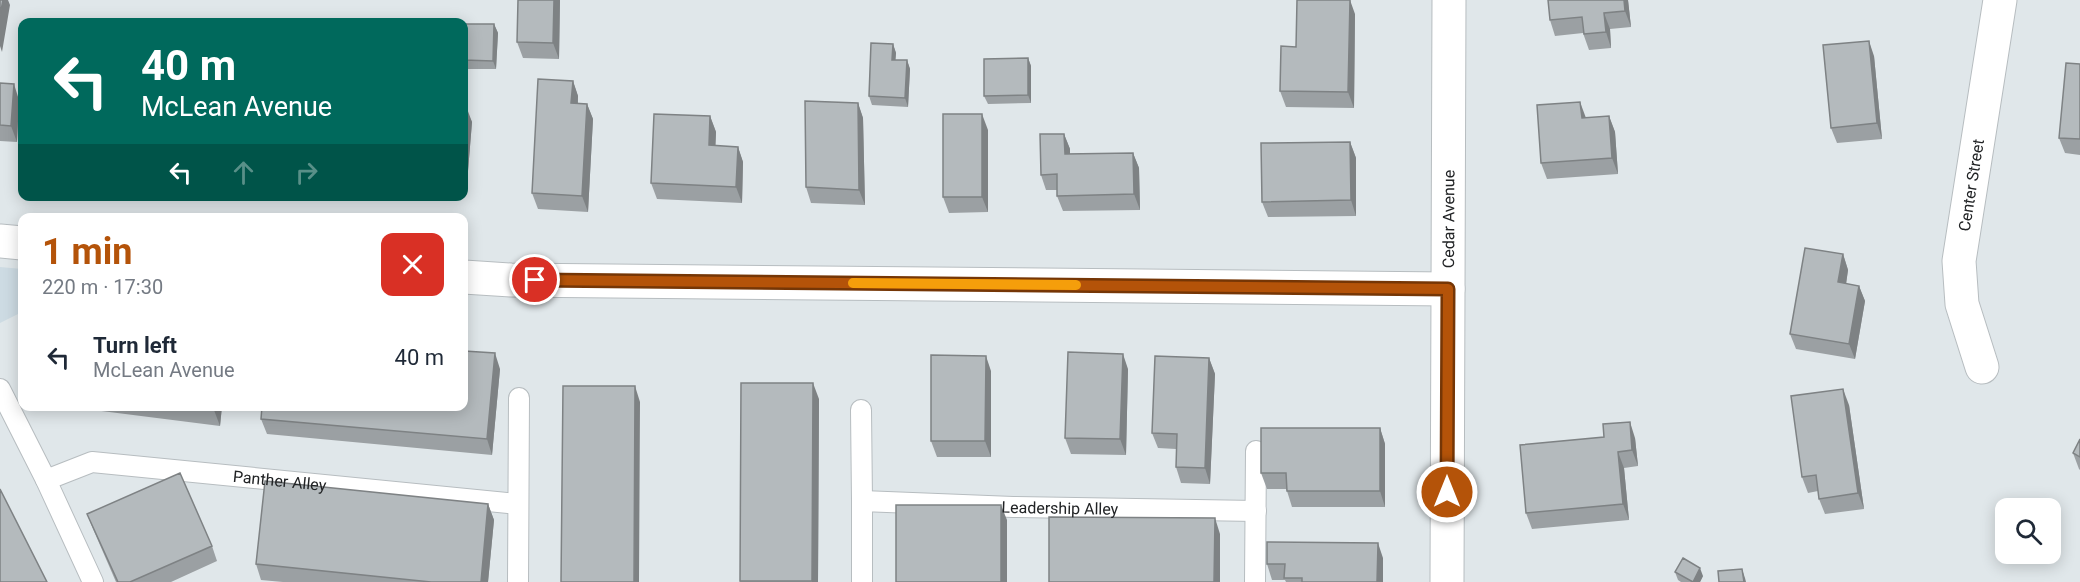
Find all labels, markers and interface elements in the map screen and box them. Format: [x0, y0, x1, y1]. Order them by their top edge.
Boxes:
text: 40 m [141, 41, 236, 90]
icon: left [42, 42, 120, 120]
text: McLean Avenue [141, 91, 332, 123]
street label: Center Street [1955, 138, 1988, 233]
icon: left [164, 156, 197, 189]
icon: ahead [227, 156, 260, 189]
icon: right [290, 156, 323, 189]
street label: Cedar Avenue [1439, 170, 1458, 268]
text: 1 min [42, 231, 133, 273]
button: close [381, 233, 444, 296]
pin [509, 254, 560, 305]
icon: arrive [518, 263, 551, 296]
text: 220 m · 17:30 [42, 275, 163, 299]
text: Turn left [93, 333, 177, 358]
icon: left [42, 341, 75, 374]
text: 40 m [395, 345, 444, 370]
text: McLean Avenue [93, 358, 235, 382]
position arrow [1415, 460, 1479, 524]
street label: Panther Alley [232, 467, 328, 495]
street label: Leadership Alley [1001, 498, 1119, 519]
map controls [1995, 498, 2061, 564]
button: search [1995, 498, 2061, 564]

